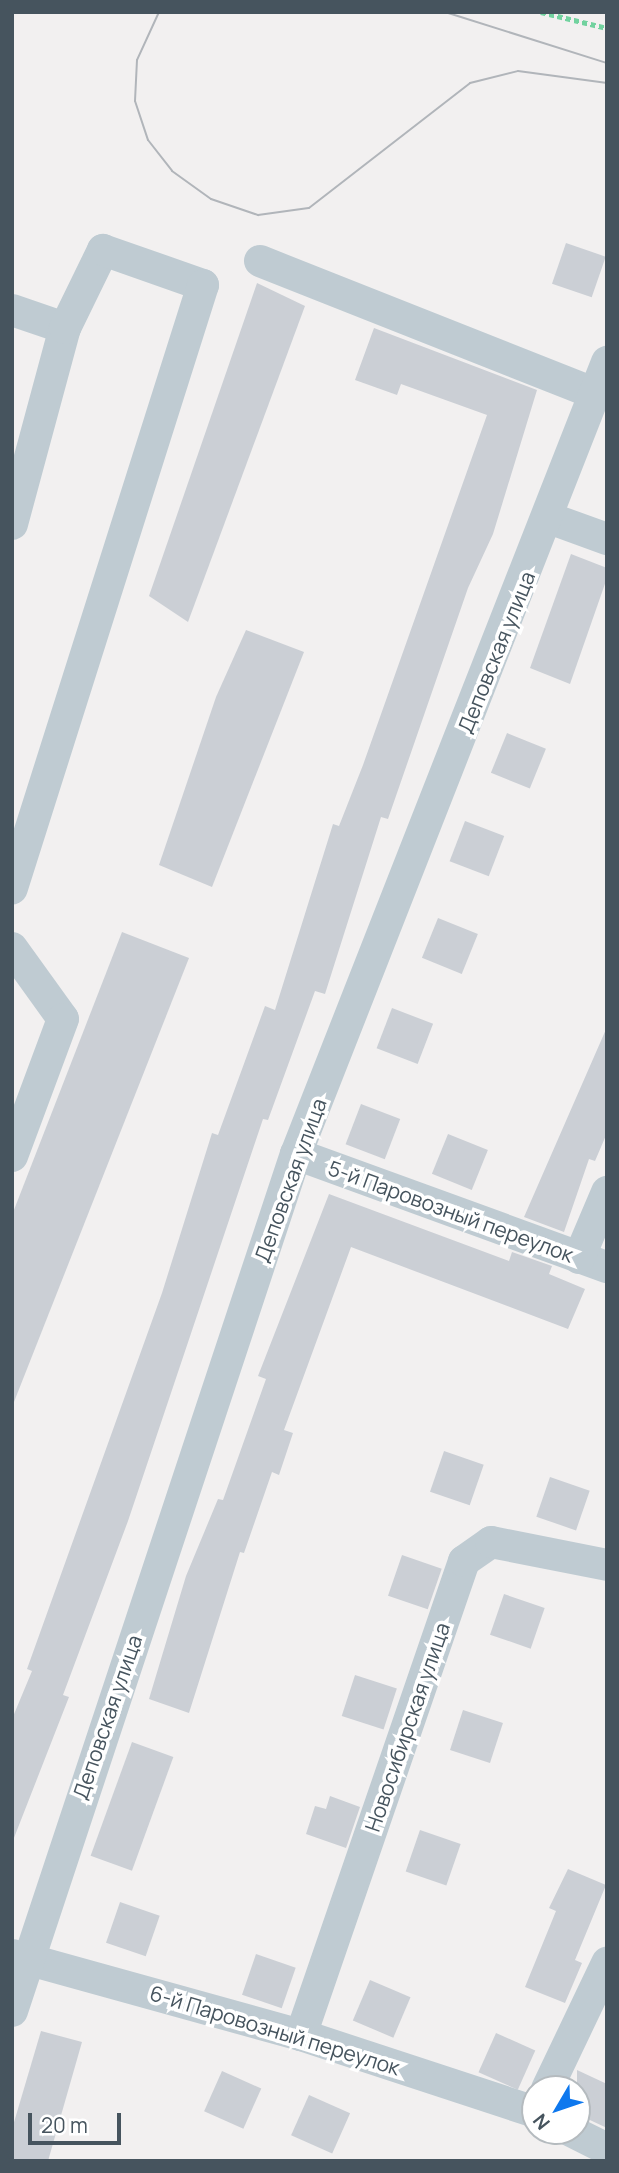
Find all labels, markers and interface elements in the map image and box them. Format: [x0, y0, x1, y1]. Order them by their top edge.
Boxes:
street label: Деповская улица [452, 567, 540, 737]
street label: Деповская улица [249, 1095, 331, 1265]
street label: 5-й Паровозный переулок [325, 1155, 577, 1267]
street label: Новосибирская улица [359, 1619, 455, 1835]
street label: Деповская улица [67, 1631, 147, 1803]
street label: 6-й Паровозный переулок [147, 1980, 403, 2080]
north arrow [521, 2075, 591, 2145]
scale bar [32, 2100, 124, 2144]
text: N [527, 2108, 556, 2135]
text: 20 m [41, 2111, 88, 2139]

